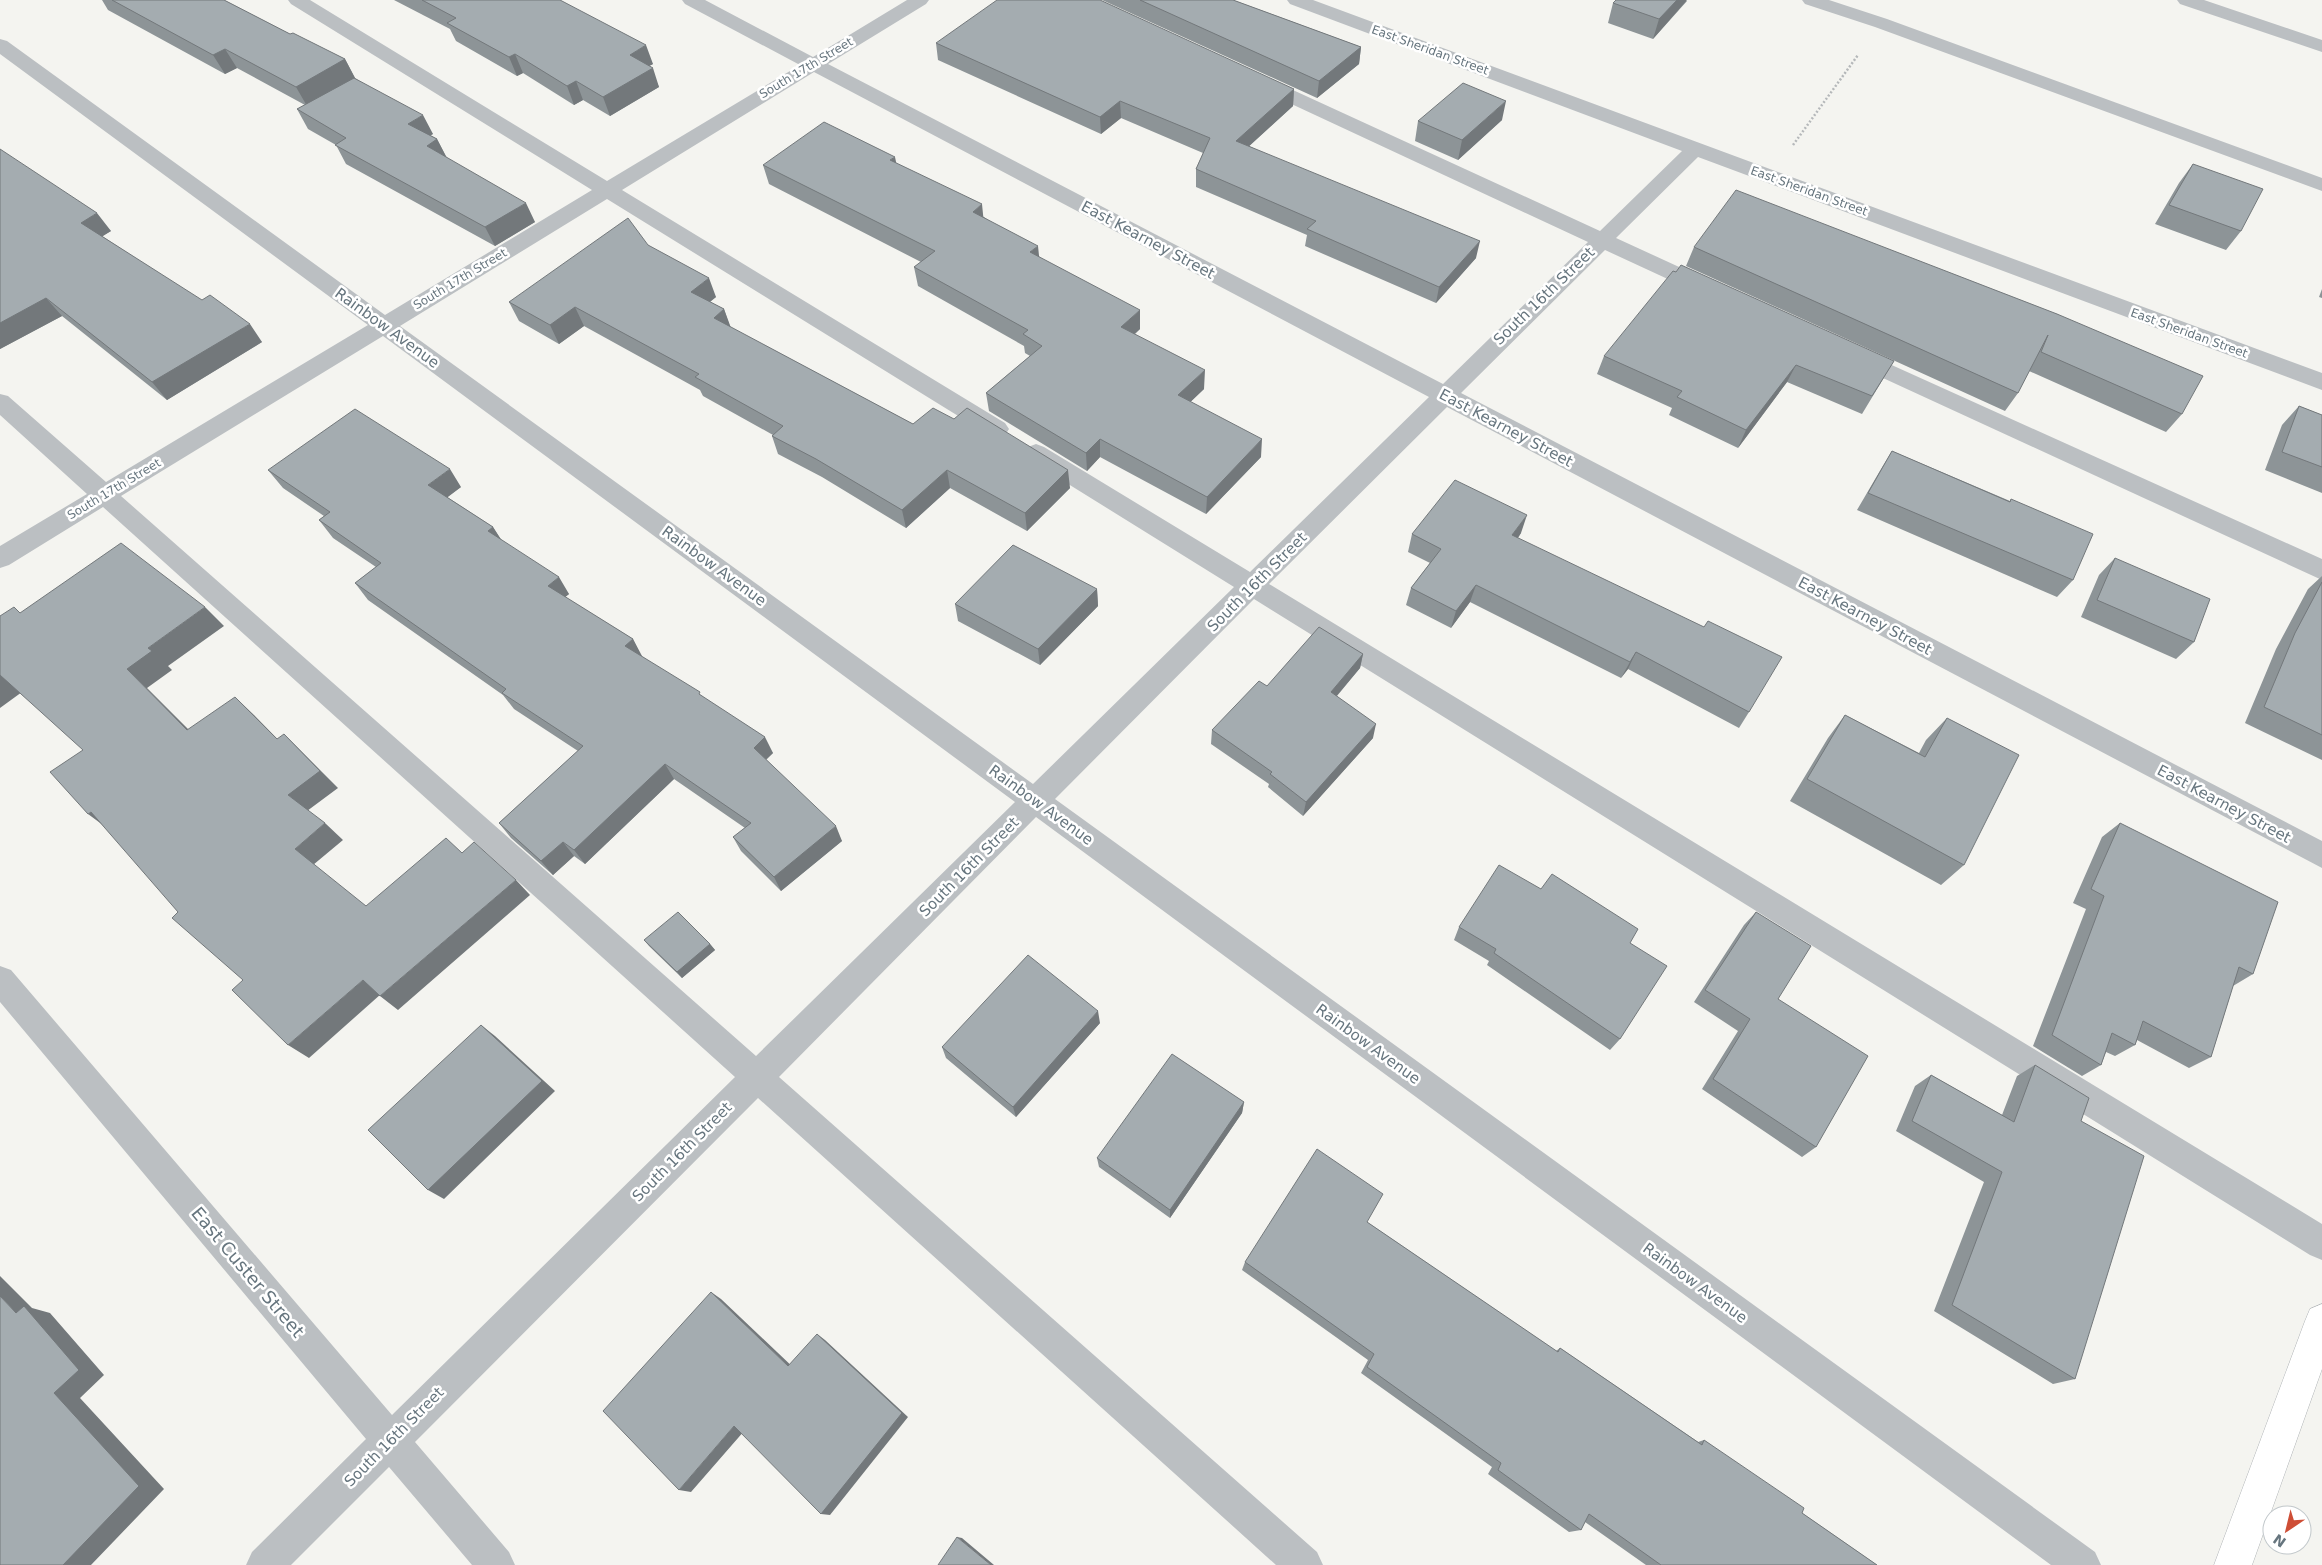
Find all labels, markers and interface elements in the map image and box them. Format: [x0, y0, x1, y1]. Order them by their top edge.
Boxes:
street label: East Sheridan Street [1370, 22, 1491, 78]
street label: South 17th Street [757, 34, 856, 101]
street label: East Sheridan Street [1749, 163, 1870, 219]
street label: East Kearney Street [1078, 197, 1218, 283]
street label: South 16th Street [1490, 243, 1598, 349]
street label: South 17th Street [411, 245, 510, 312]
street label: Rainbow Avenue [331, 284, 443, 372]
street label: East Sheridan Street [2129, 305, 2250, 361]
street label: East Kearney Street [1436, 385, 1576, 471]
street label: South 17th Street [65, 455, 164, 522]
street label: Rainbow Avenue [658, 522, 770, 610]
street label: South 16th Street [1204, 528, 1311, 635]
street label: East Kearney Street [1795, 573, 1935, 659]
street label: Rainbow Avenue [985, 761, 1097, 849]
street label: East Kearney Street [2154, 761, 2294, 847]
street label: South 16th Street [916, 813, 1023, 920]
street label: Rainbow Avenue [1312, 1000, 1424, 1088]
street label: South 16th Street [629, 1098, 736, 1205]
street label: East Custer Street [187, 1202, 309, 1342]
street label: Rainbow Avenue [1639, 1239, 1751, 1327]
street label: South 16th Street [341, 1383, 448, 1490]
north arrow [2262, 1505, 2312, 1555]
text: N [2270, 1531, 2289, 1551]

